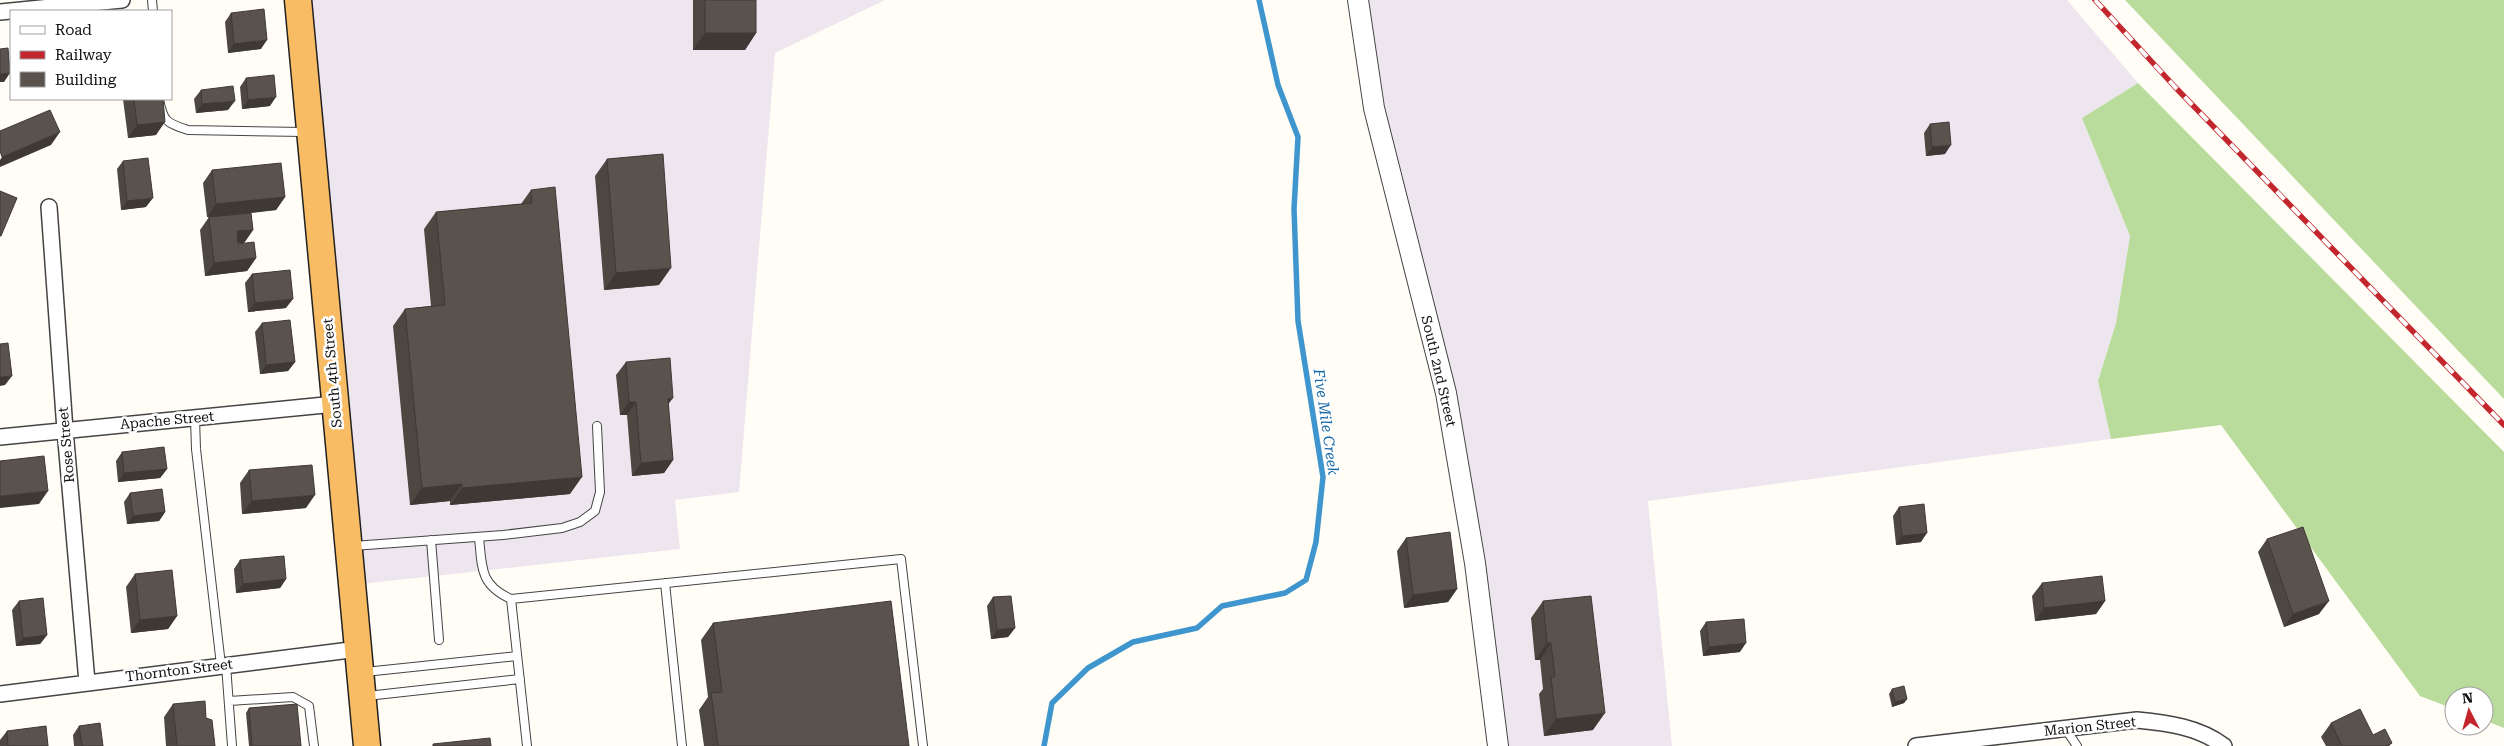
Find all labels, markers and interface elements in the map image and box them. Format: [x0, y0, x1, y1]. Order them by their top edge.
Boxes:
legend [10, 10, 172, 100]
text: Road [55, 21, 92, 39]
text: Railway [55, 46, 112, 64]
text: Building [55, 71, 117, 89]
street label: South 2nd Street [1418, 314, 1460, 428]
street label: South 4th Street [319, 318, 345, 428]
water label: Five Mile Creek [1309, 367, 1343, 477]
street label: Rose Street [55, 406, 77, 484]
street label: Apache Street [119, 408, 215, 432]
street label: Thornton Street [124, 655, 234, 685]
north arrow [2444, 686, 2494, 736]
text: N [2461, 690, 2474, 707]
street label: Marion Street [2043, 713, 2137, 739]

